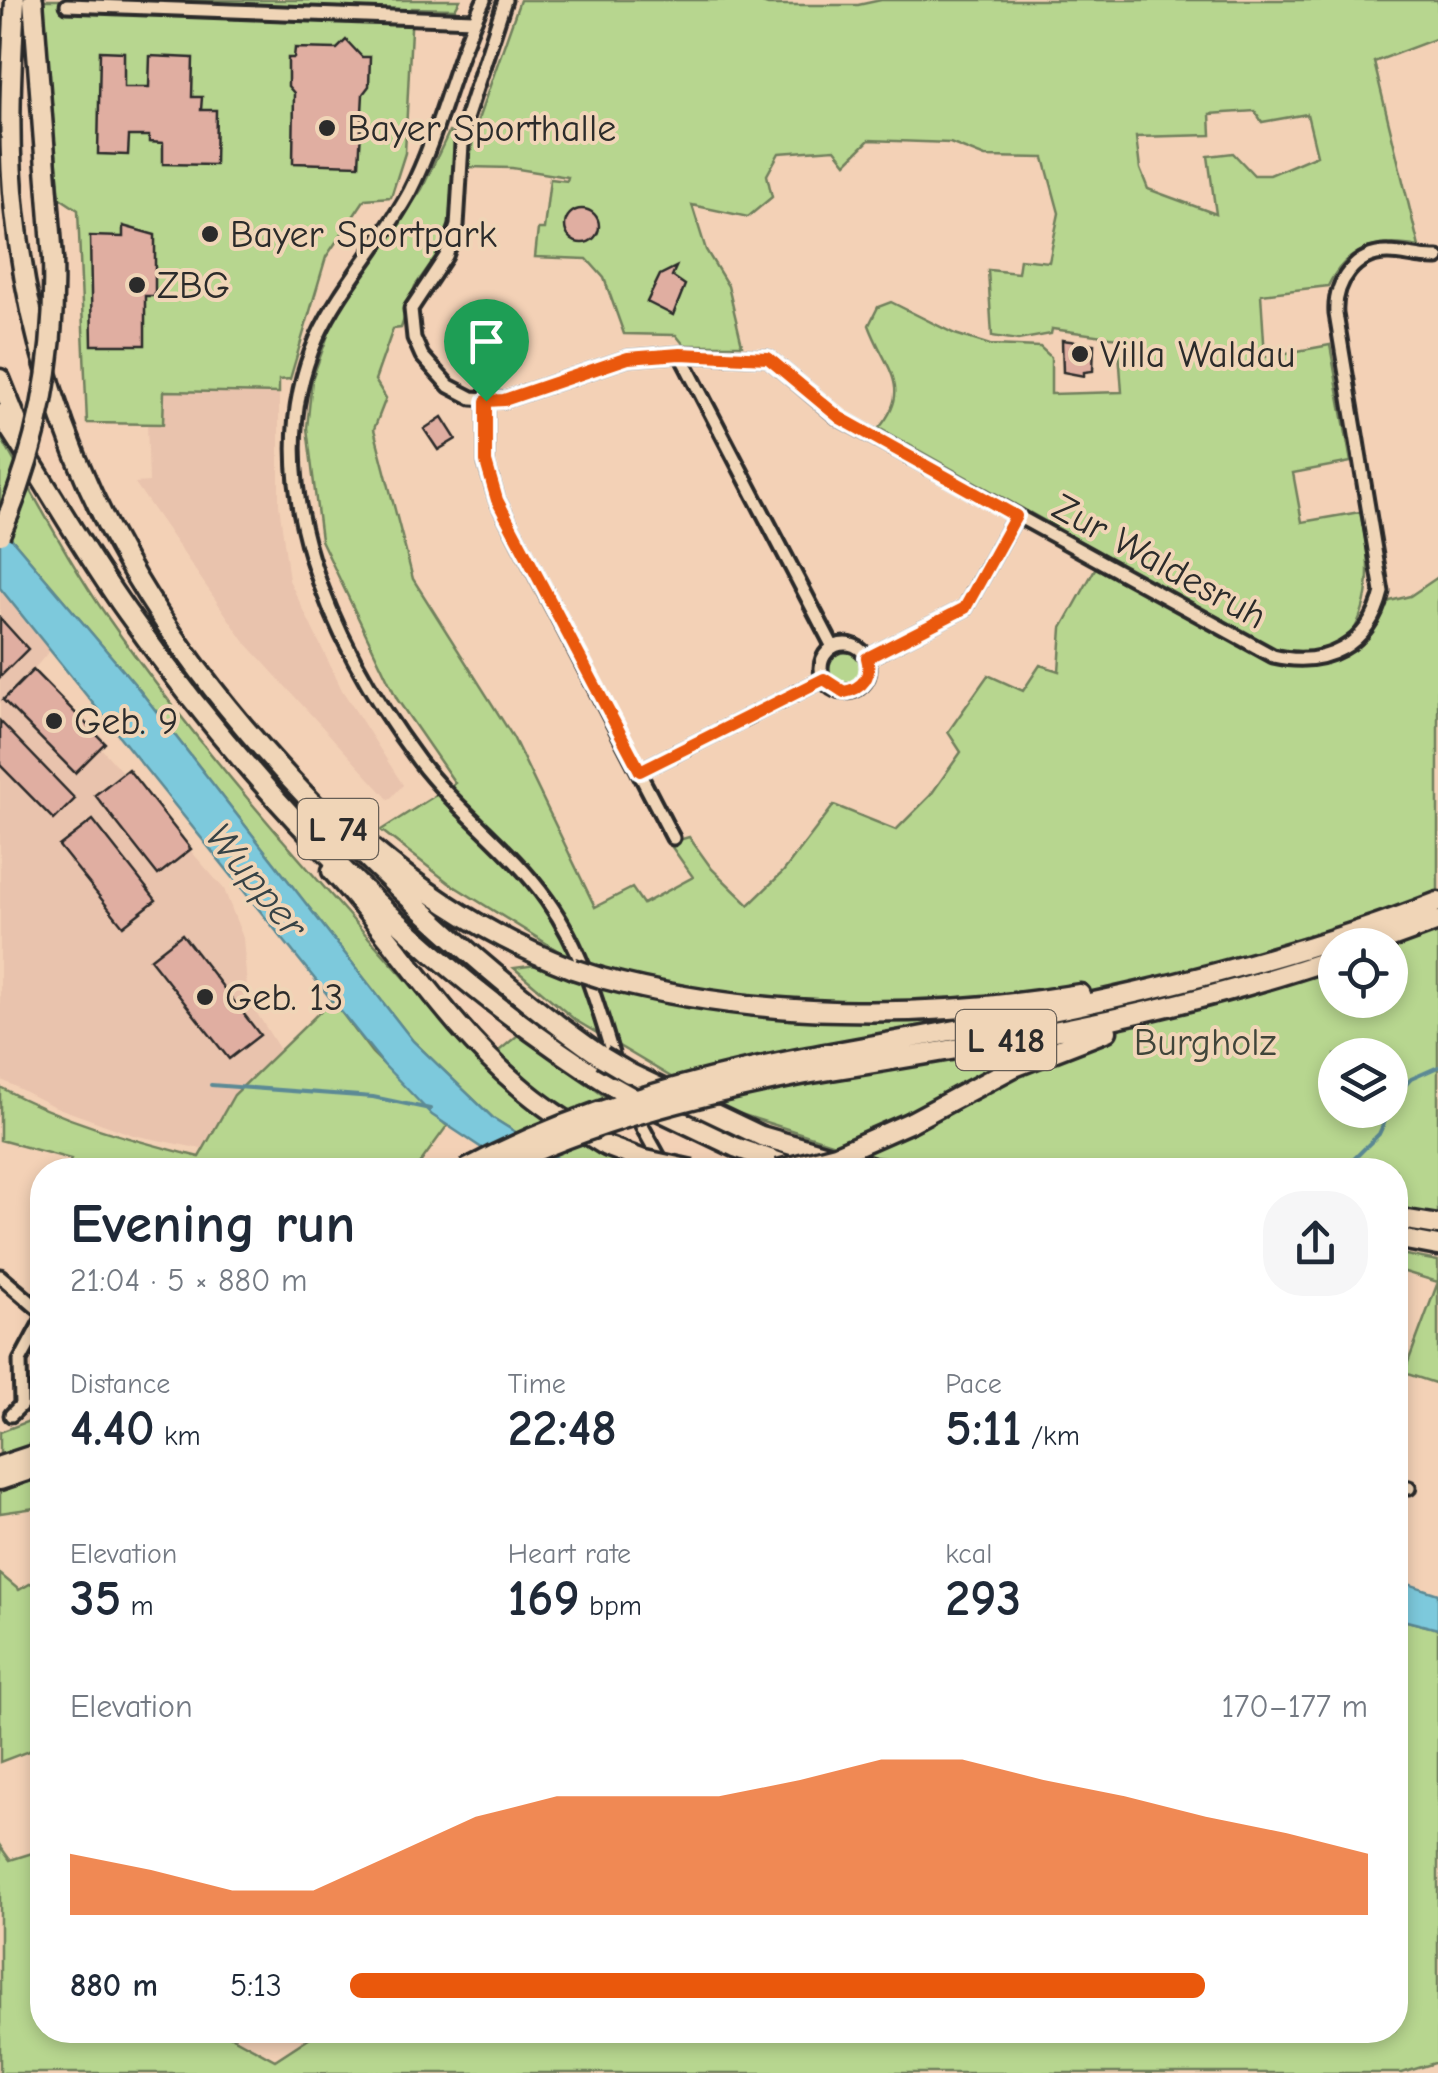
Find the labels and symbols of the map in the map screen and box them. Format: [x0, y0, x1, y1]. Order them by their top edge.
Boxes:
place label: Bayer Sporthalle [347, 107, 616, 151]
marker: Bayer Sporthalle [316, 117, 338, 139]
place label: Bayer Sportpark [230, 213, 497, 257]
marker: Bayer Sportpark [199, 223, 221, 245]
place label: ZBG [157, 264, 230, 308]
marker: ZBG [126, 274, 148, 296]
pin [444, 299, 529, 402]
place label: Villa Waldau [1100, 333, 1295, 377]
marker: Villa Waldau [1069, 343, 1091, 365]
street label: Zur Waldesruh [1045, 485, 1274, 639]
place label: Geb. 9 [74, 700, 178, 744]
marker: Geb. 9 [43, 710, 65, 732]
road number: L 74 [298, 799, 378, 859]
water label: Wupper [196, 814, 318, 949]
place label: Geb. 13 [225, 976, 343, 1020]
marker: Geb. 13 [194, 986, 216, 1008]
road number: L 418 [956, 1010, 1056, 1070]
park label: Burgholz [1134, 1021, 1276, 1065]

